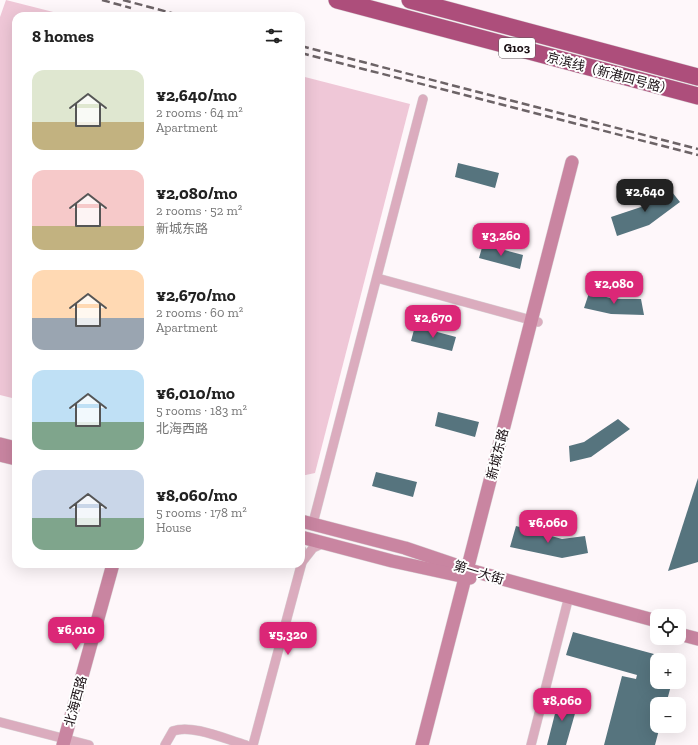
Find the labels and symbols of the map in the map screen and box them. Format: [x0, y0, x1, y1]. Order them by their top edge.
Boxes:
road number: G103 [499, 38, 535, 58]
street label: 京滨线（新港四号路） [545, 49, 675, 98]
pin: ¥2,640 [612, 179, 678, 213]
pin: ¥3,260 [468, 223, 534, 257]
pin: ¥2,080 [581, 271, 647, 305]
pin: ¥2,670 [400, 305, 466, 339]
street label: 新城东路 [484, 427, 511, 481]
pin: ¥6,060 [515, 510, 581, 544]
street label: 第一大街 [452, 558, 506, 587]
pin: ¥6,010 [43, 617, 109, 651]
pin: ¥5,320 [255, 622, 321, 656]
street label: 北海西路 [62, 674, 89, 728]
pin: ¥8,060 [529, 688, 595, 722]

